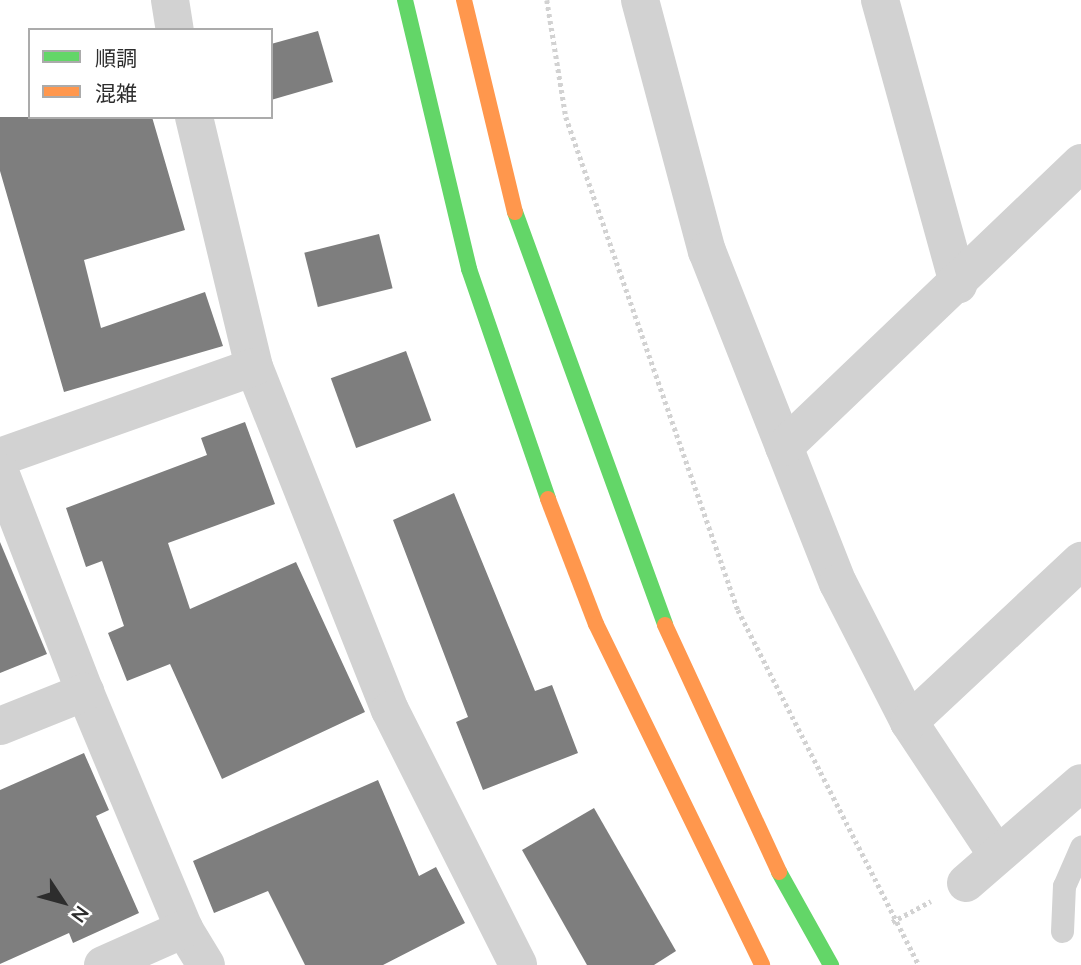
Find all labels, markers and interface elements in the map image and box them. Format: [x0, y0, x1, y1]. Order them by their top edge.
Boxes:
legend [28, 28, 273, 119]
text: 順調 [95, 45, 137, 70]
text: 混雑 [95, 80, 137, 105]
north arrow [28, 867, 98, 937]
text: N [67, 902, 94, 927]

